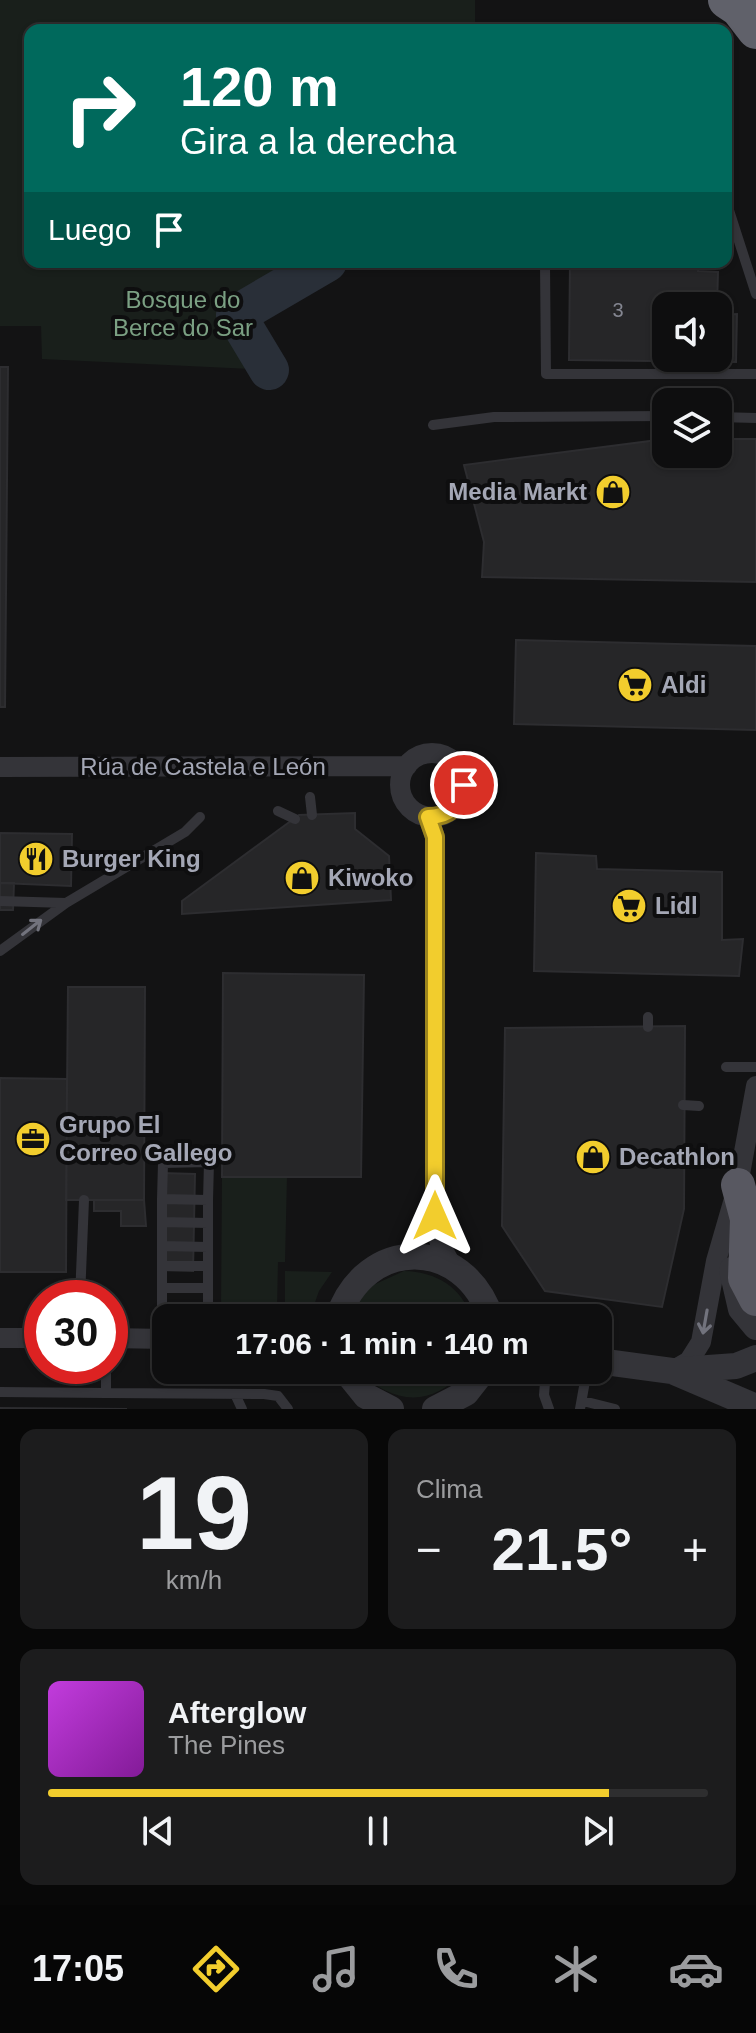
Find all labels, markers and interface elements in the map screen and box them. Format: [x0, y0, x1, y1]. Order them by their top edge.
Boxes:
text: 120 m [180, 55, 339, 118]
icon: right [48, 56, 152, 160]
text: Gira a la derecha [180, 121, 456, 162]
icon: arrive [147, 208, 191, 252]
text: Luego [48, 213, 131, 246]
park label: Bosque do Berce do Sar [113, 286, 253, 341]
map controls [652, 292, 732, 468]
button: sound [652, 292, 732, 372]
house number: 3 [612, 299, 624, 321]
button: layers [652, 388, 732, 468]
shop icon: Media Markt [594, 473, 632, 511]
place label: Media Markt [448, 478, 587, 505]
supermarket icon: Aldi [616, 666, 654, 704]
place label: Aldi [661, 671, 706, 698]
pin [430, 751, 498, 819]
street label: Rúa de Castela e León [80, 753, 326, 780]
icon: arrive [442, 763, 486, 807]
restaurant icon: Burger King [17, 840, 55, 878]
place label: Burger King [62, 845, 201, 872]
shop icon: Kiwoko [283, 859, 321, 897]
place label: Kiwoko [328, 864, 413, 891]
supermarket icon: Lidl [610, 887, 648, 925]
place label: Lidl [655, 892, 698, 919]
one-way arrow [21, 918, 43, 935]
place label: Grupo El Correo Gallego [59, 1111, 232, 1166]
office icon: Grupo El Correo Gallego [14, 1120, 52, 1158]
shop icon: Decathlon [574, 1138, 612, 1176]
place label: Decathlon [619, 1143, 735, 1170]
position arrow [393, 1174, 477, 1258]
speed limit sign: 30 [24, 1280, 128, 1384]
one-way arrow [697, 1309, 712, 1334]
text: 17:06 · 1 min · 140 m [235, 1327, 529, 1360]
text: 19 [136, 1455, 252, 1571]
text: Clima [416, 1474, 482, 1504]
text: 21.5° [492, 1516, 632, 1583]
text: − [416, 1525, 442, 1574]
text: + [682, 1525, 708, 1574]
text: km/h [166, 1565, 222, 1595]
text: Afterglow [168, 1696, 306, 1729]
text: The Pines [168, 1730, 285, 1760]
icon: previous [136, 1809, 180, 1853]
icon: pause [356, 1809, 400, 1853]
icon: next [576, 1809, 620, 1853]
icon: directions [188, 1941, 244, 1997]
icon: music [308, 1941, 364, 1997]
icon: phone [428, 1941, 484, 1997]
icon: climate [548, 1941, 604, 1997]
icon: car [668, 1941, 724, 1997]
text: 17:05 [32, 1948, 124, 1989]

